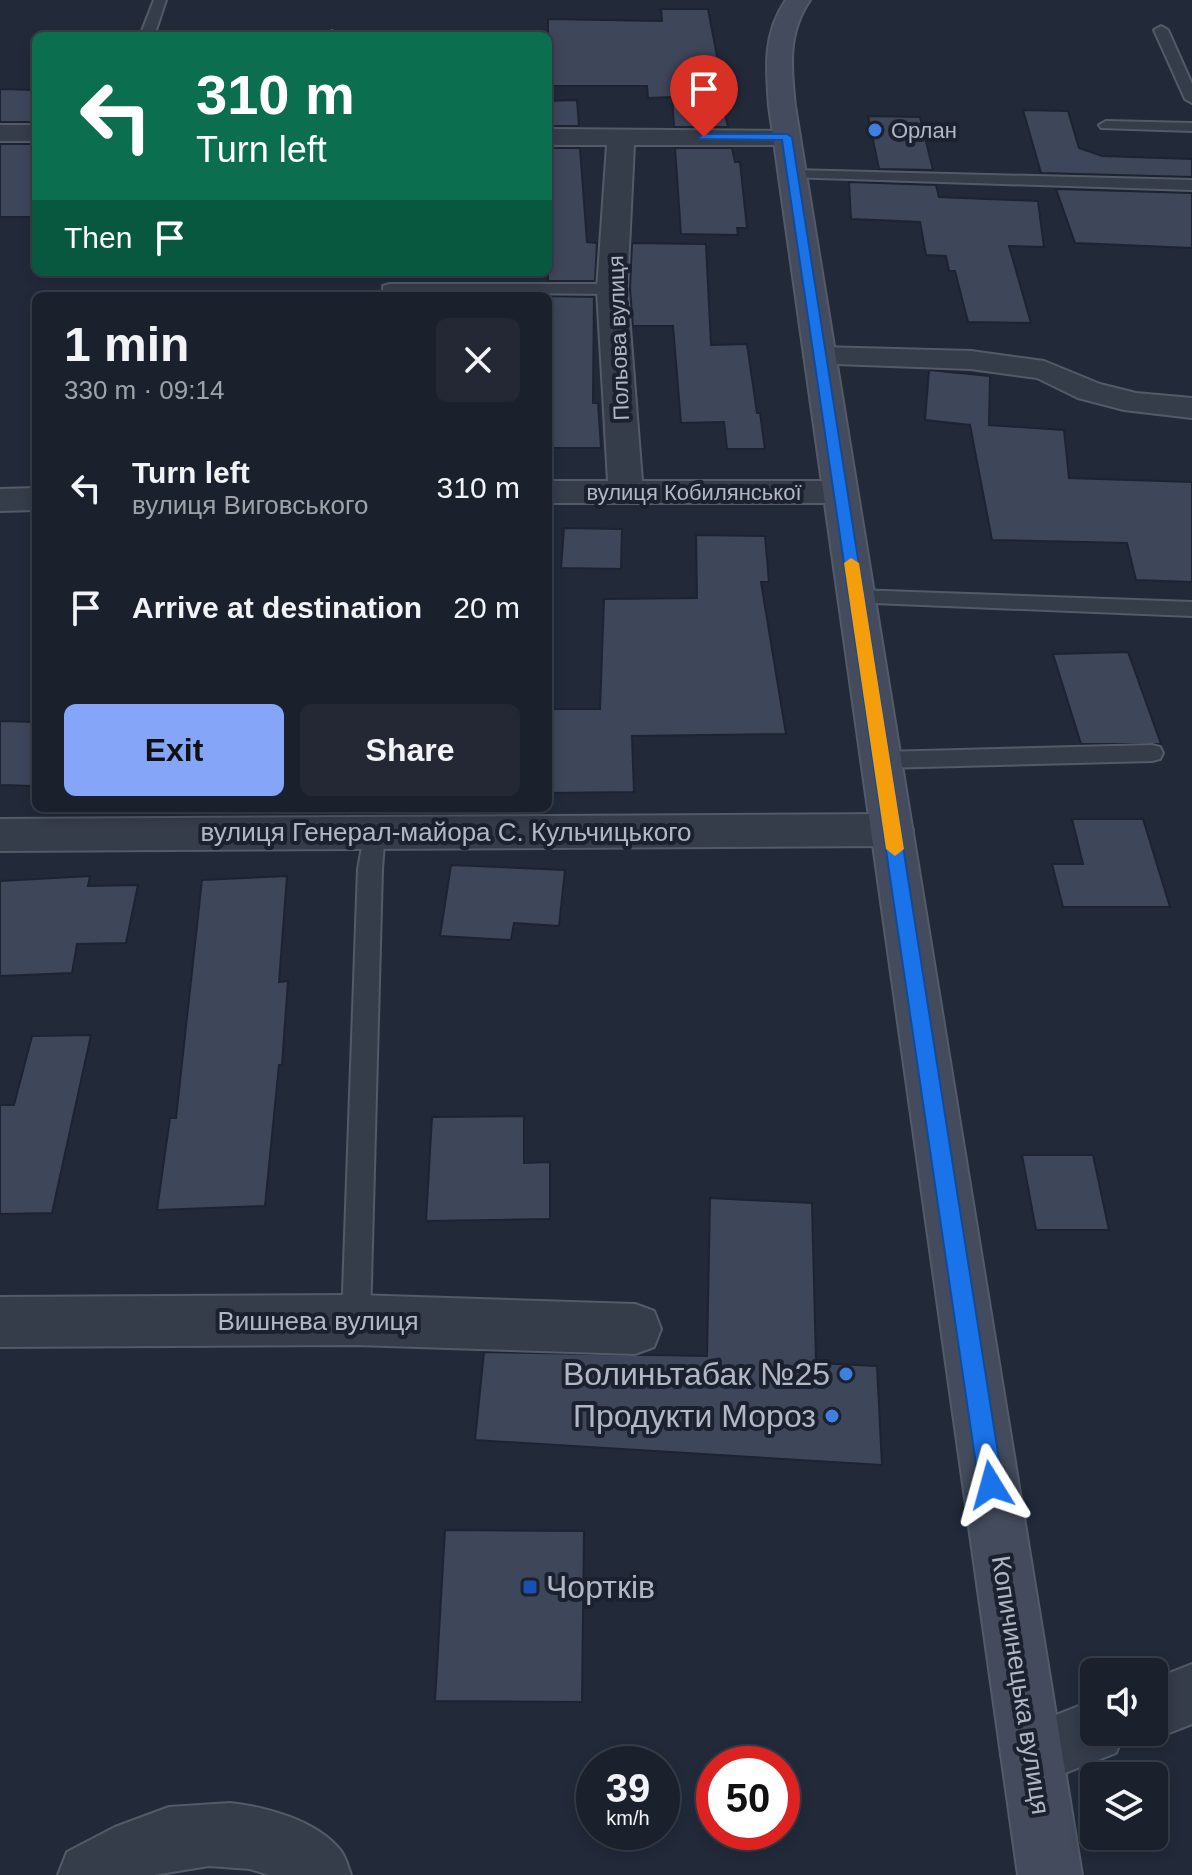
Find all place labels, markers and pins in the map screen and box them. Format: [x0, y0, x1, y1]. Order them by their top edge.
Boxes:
pin [670, 55, 738, 137]
place label: Орлан [891, 118, 957, 143]
marker: Орлан [866, 121, 884, 139]
place label: Волиньтабак №25 [563, 1356, 830, 1392]
marker: Волиньтабак №25 [837, 1365, 855, 1383]
place label: Продукти Мороз [573, 1398, 816, 1434]
marker: Продукти Мороз [823, 1407, 841, 1425]
place label: Чортків [546, 1569, 655, 1605]
marker: Чортків [521, 1578, 539, 1596]

